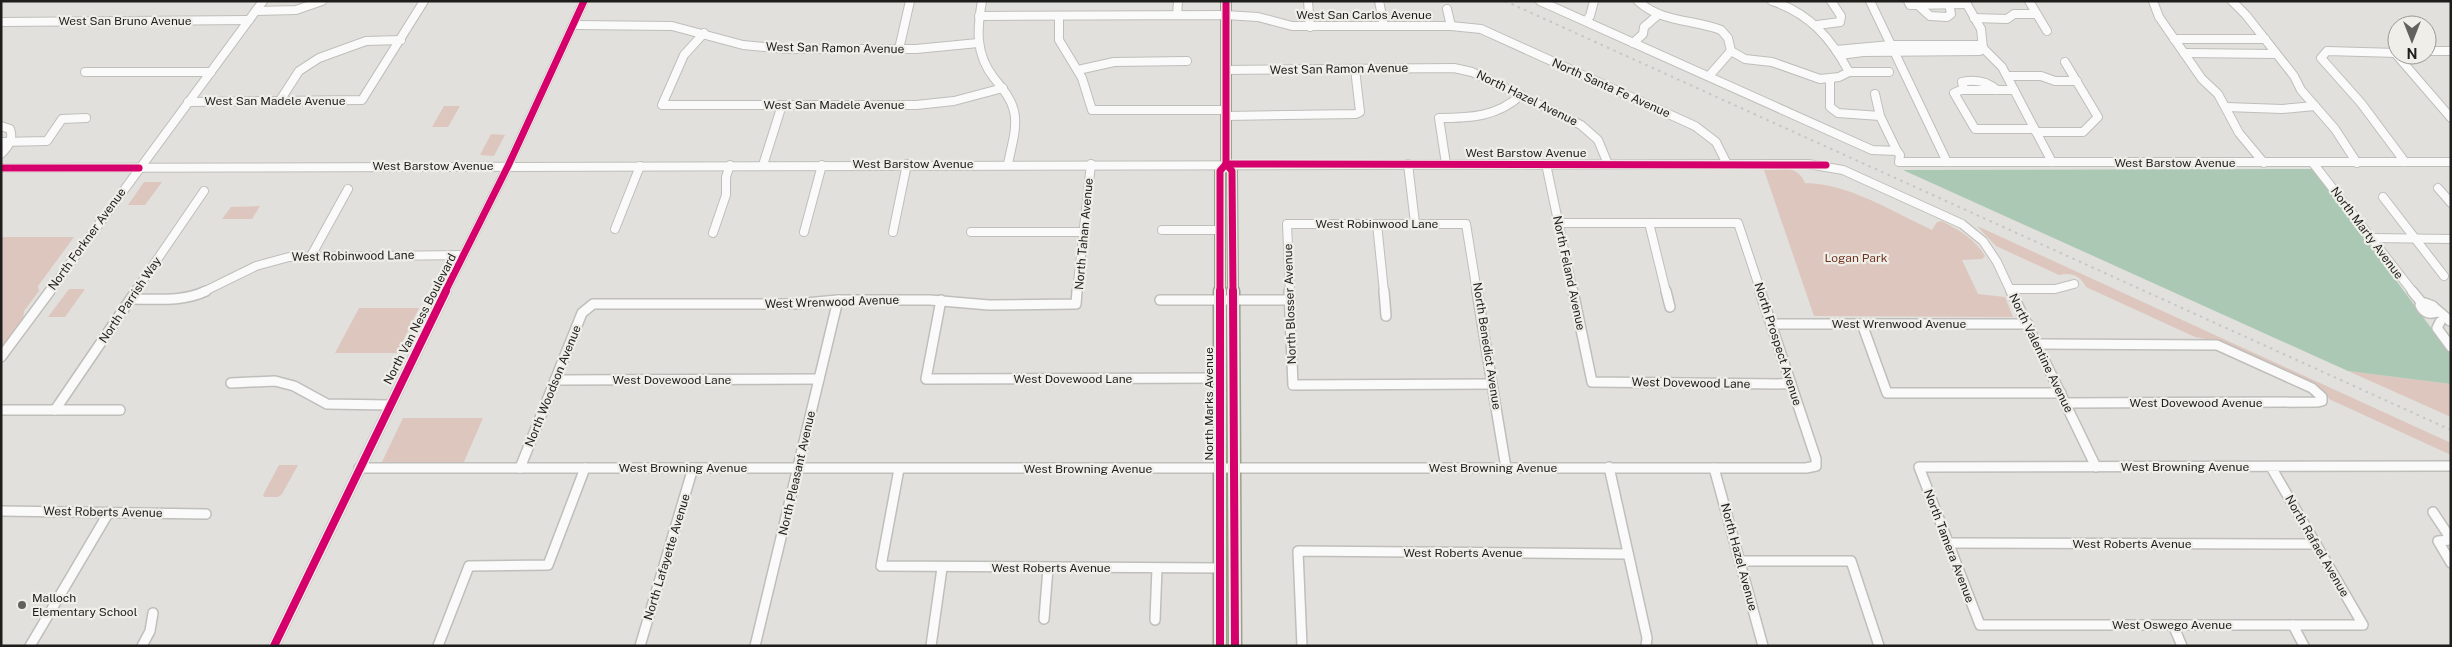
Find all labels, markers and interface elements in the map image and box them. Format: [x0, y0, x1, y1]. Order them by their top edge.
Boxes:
street label: West San Carlos Avenue [1296, 8, 1432, 22]
street label: West San Bruno Avenue [58, 14, 192, 28]
north arrow [2387, 15, 2437, 65]
street label: West San Ramon Avenue [766, 40, 905, 56]
text: N [2407, 45, 2417, 61]
street label: North Santa Fe Avenue [1550, 56, 1673, 121]
street label: West San Ramon Avenue [1270, 61, 1409, 77]
street label: North Hazel Avenue [1474, 67, 1580, 129]
street label: West San Madele Avenue [204, 94, 346, 108]
street label: West San Madele Avenue [763, 98, 905, 112]
street label: West Barstow Avenue [1465, 146, 1587, 160]
street label: West Barstow Avenue [2114, 156, 2236, 170]
street label: West Barstow Avenue [852, 157, 974, 171]
street label: West Barstow Avenue [372, 159, 494, 173]
street label: North Tahan Avenue [1072, 177, 1096, 291]
street label: North Marty Avenue [2328, 184, 2406, 282]
street label: North Forkner Avenue [45, 185, 129, 293]
street label: North Feland Avenue [1550, 214, 1588, 332]
street label: West Robinwood Lane [1316, 217, 1439, 231]
street label: North Blosser Avenue [1281, 243, 1299, 365]
street label: West Robinwood Lane [291, 248, 415, 264]
street label: North Van Ness Boulevard [381, 251, 459, 387]
park label: Logan Park [1825, 251, 1888, 265]
street label: North Parrish Way [96, 254, 164, 346]
street label: North Benedict Avenue [1470, 281, 1504, 411]
street label: North Prospect Avenue [1751, 281, 1805, 408]
street label: North Valentine Avenue [2006, 291, 2076, 415]
street label: West Wrenwood Avenue [765, 293, 900, 311]
street label: West Wrenwood Avenue [1832, 317, 1966, 331]
street label: North Woodson Avenue [522, 323, 584, 449]
street label: North Marks Avenue [1202, 347, 1216, 461]
street label: West Dovewood Lane [1014, 372, 1133, 386]
street label: West Dovewood Lane [613, 373, 732, 387]
street label: West Dovewood Lane [1631, 375, 1751, 391]
street label: West Dovewood Avenue [2130, 396, 2263, 410]
street label: North Pleasant Avenue [776, 409, 818, 537]
street label: West Browning Avenue [2121, 460, 2249, 474]
street label: West Browning Avenue [619, 461, 747, 475]
street label: West Browning Avenue [1429, 461, 1557, 475]
street label: West Browning Avenue [1024, 462, 1152, 476]
street label: North Tamera Avenue [1921, 487, 1977, 605]
street label: North Lafayette Avenue [641, 492, 693, 622]
street label: North Rafael Avenue [2282, 493, 2352, 600]
street label: North Hazel Avenue [1718, 502, 1760, 613]
street label: West Roberts Avenue [43, 504, 163, 520]
street label: West Roberts Avenue [2072, 537, 2192, 551]
street label: West Roberts Avenue [1403, 546, 1523, 560]
street label: West Roberts Avenue [991, 561, 1111, 575]
place label: Malloch Elementary School [32, 591, 138, 619]
marker: Malloch Elementary School [16, 599, 28, 611]
street label: West Oswego Avenue [2112, 618, 2232, 632]

